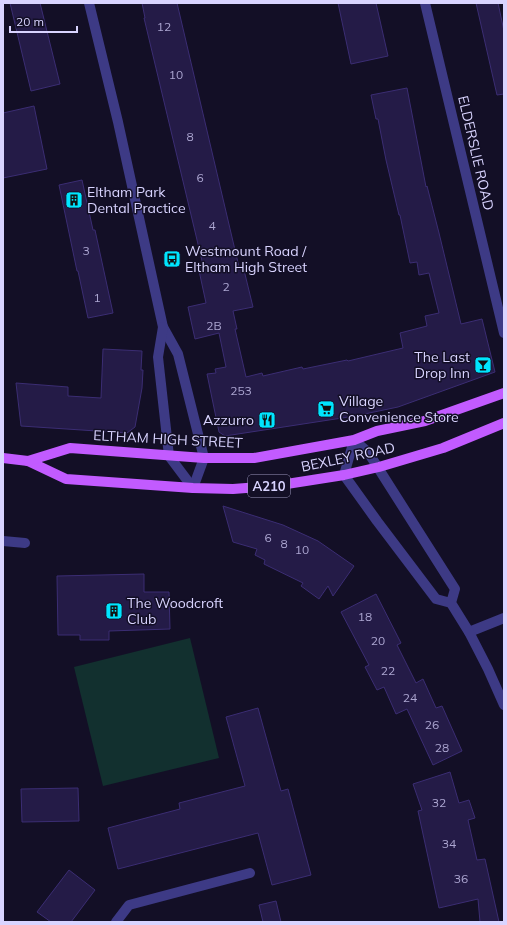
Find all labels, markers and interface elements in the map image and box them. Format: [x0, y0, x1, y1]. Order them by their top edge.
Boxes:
scale bar [10, 8, 77, 34]
text: 20 m [16, 14, 44, 29]
house number: 12 [157, 19, 171, 34]
house number: 10 [169, 67, 183, 82]
street label: ELDERSLIE ROAD [454, 94, 498, 212]
house number: 8 [186, 129, 194, 144]
house number: 6 [196, 170, 204, 185]
place label: Eltham Park Dental Practice [87, 183, 186, 217]
building icon: Eltham Park Dental Practice [64, 190, 84, 210]
house number: 4 [208, 218, 216, 233]
place label: Westmount Road / Eltham High Street [185, 242, 307, 276]
house number: 3 [82, 243, 90, 258]
bus stop icon: Westmount Road / Eltham High Street [162, 249, 182, 269]
house number: 2 [222, 279, 230, 294]
house number: 1 [93, 290, 101, 305]
house number: 2B [206, 318, 222, 333]
place label: The Last Drop Inn [414, 348, 470, 382]
bar icon: The Last Drop Inn [473, 355, 493, 375]
house number: 253 [230, 383, 252, 398]
place label: Village Convenience Store [339, 392, 459, 426]
supermarket icon: Village Convenience Store [316, 399, 336, 419]
restaurant icon: Azzurro [257, 410, 277, 430]
place label: Azzurro [203, 411, 254, 429]
street label: ELTHAM HIGH STREET [93, 426, 244, 452]
street label: BEXLEY ROAD [299, 438, 397, 476]
road number: A210 [248, 475, 290, 497]
house number: 6 [264, 530, 272, 545]
house number: 8 [280, 536, 288, 551]
house number: 10 [295, 542, 309, 557]
place label: The Woodcroft Club [127, 594, 223, 628]
building icon: The Woodcroft Club [104, 601, 124, 621]
house number: 18 [358, 609, 372, 624]
house number: 20 [371, 633, 385, 648]
house number: 22 [381, 663, 395, 678]
house number: 24 [403, 690, 417, 705]
house number: 26 [425, 717, 439, 732]
house number: 28 [435, 740, 449, 755]
house number: 32 [432, 795, 446, 810]
house number: 34 [442, 836, 456, 851]
house number: 36 [454, 871, 468, 886]

